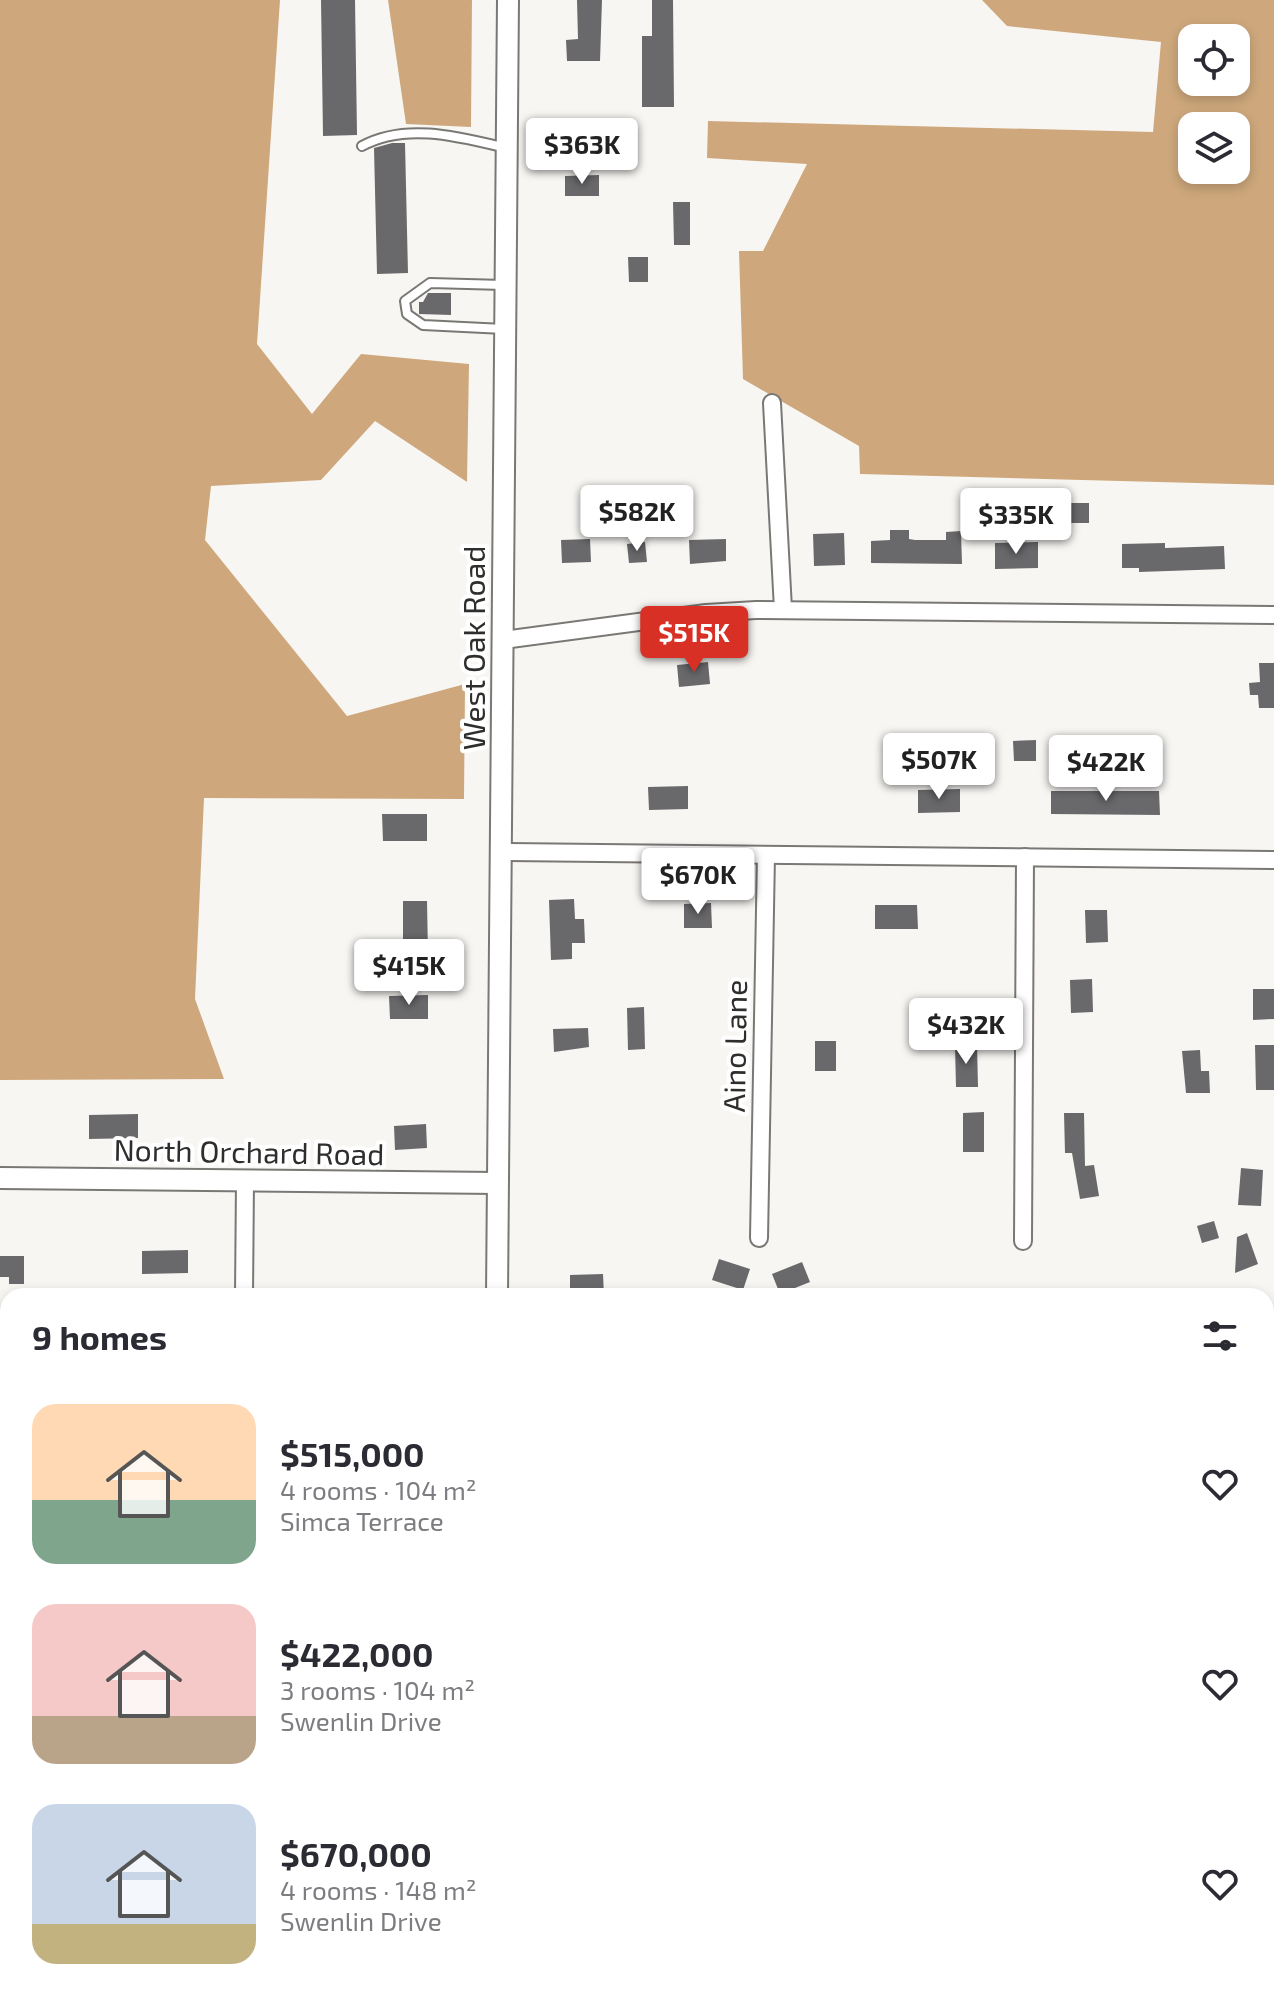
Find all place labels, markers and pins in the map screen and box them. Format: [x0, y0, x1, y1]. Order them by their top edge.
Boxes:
pin: $363K [526, 118, 638, 186]
pin: $582K [581, 485, 693, 553]
pin: $335K [960, 488, 1072, 556]
pin: $515K [638, 606, 750, 674]
pin: $507K [883, 733, 995, 801]
pin: $422K [1050, 735, 1162, 803]
pin: $670K [642, 848, 754, 916]
pin: $415K [353, 939, 465, 1007]
pin: $432K [910, 998, 1022, 1066]

